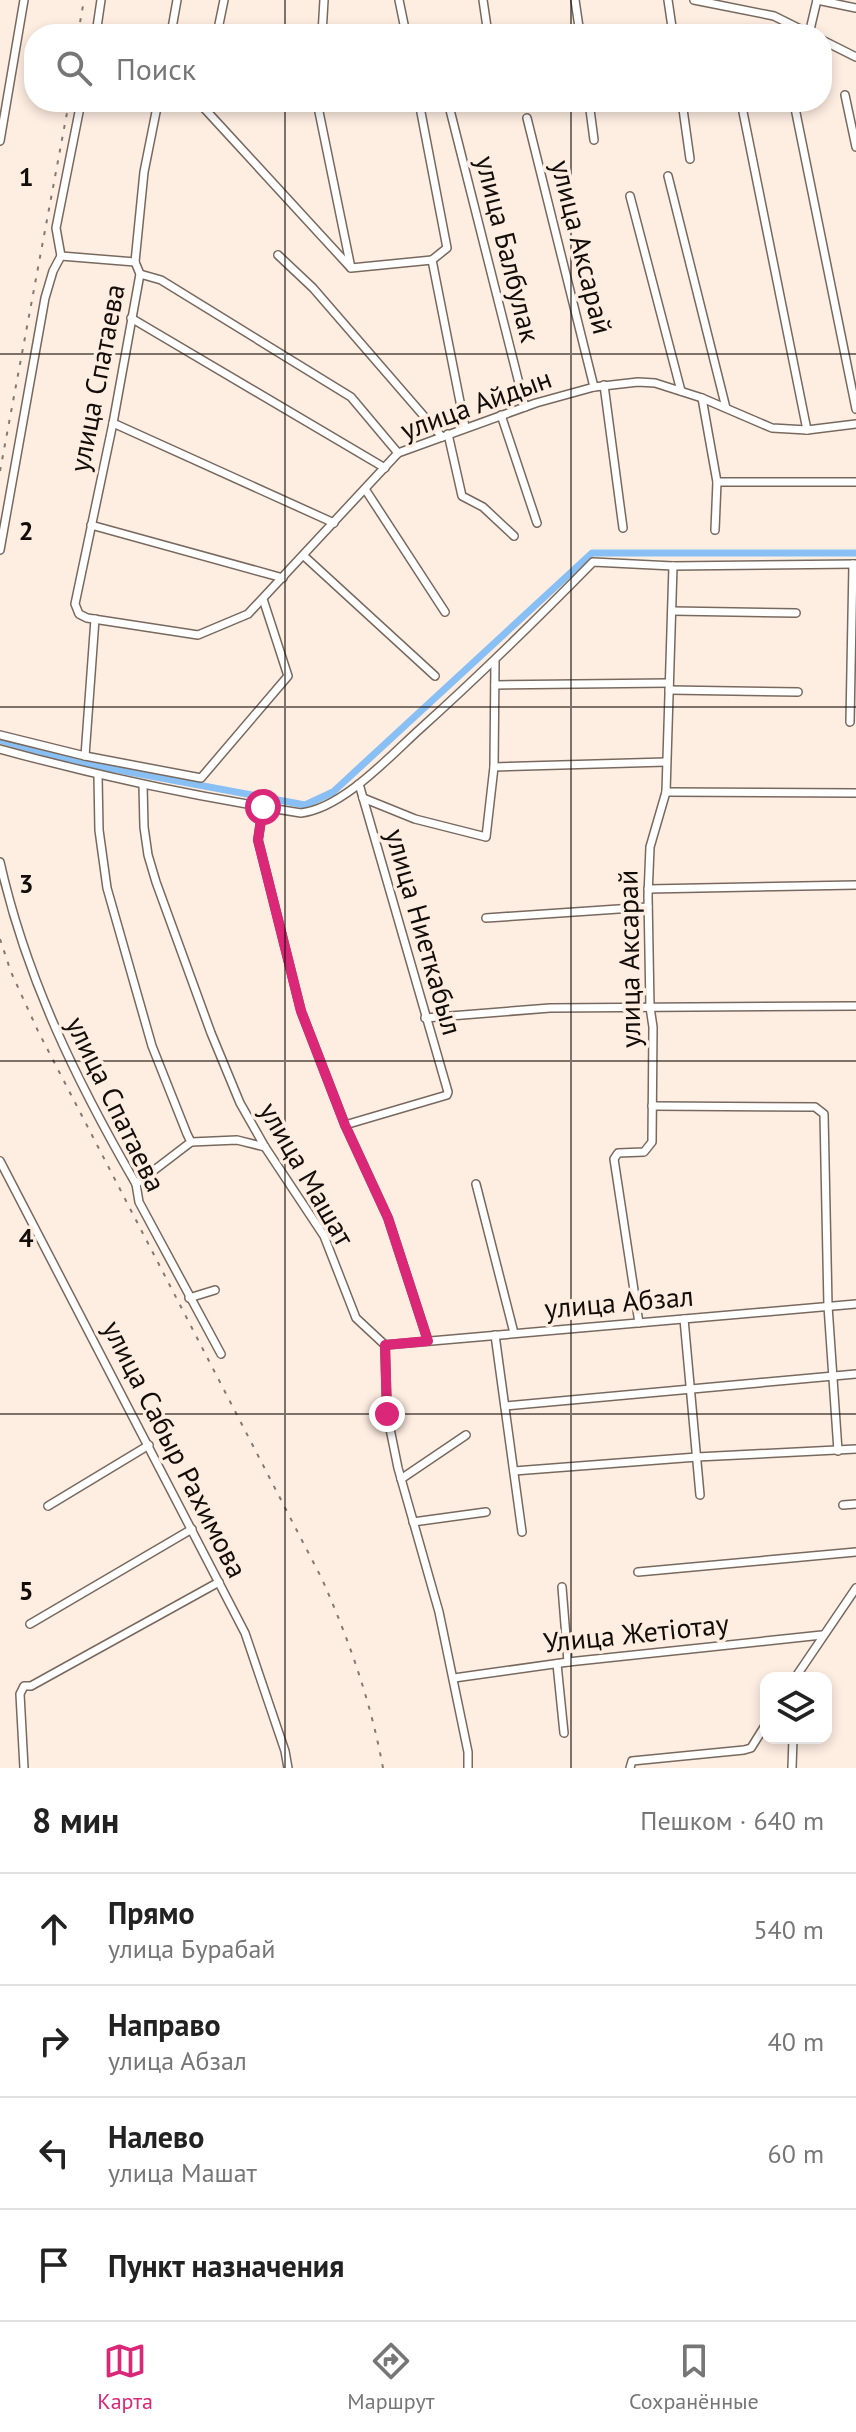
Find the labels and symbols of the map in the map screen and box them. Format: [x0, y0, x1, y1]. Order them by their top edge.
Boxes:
street label: улица Балбулак [467, 152, 550, 347]
street label: улица Аксарай [543, 156, 622, 338]
text: 1 [19, 160, 33, 193]
street label: улица Спатаева [60, 281, 133, 475]
street label: улица Айдын [395, 359, 557, 448]
text: 2 [19, 514, 33, 547]
route start [245, 789, 281, 825]
street label: улица Ниеткабыл [377, 824, 472, 1039]
text: 3 [19, 867, 33, 900]
street label: улица Аксарай [608, 870, 649, 1048]
street label: улица Спатаева [58, 1010, 175, 1198]
street label: улица Машат [251, 1095, 364, 1253]
text: 4 [19, 1221, 34, 1254]
street label: улица Абзал [543, 1277, 695, 1326]
street label: улица Сабыр Рахимова [95, 1314, 256, 1584]
route end [369, 1396, 405, 1432]
text: 5 [19, 1574, 33, 1607]
street label: Улица Жетіотау [541, 1604, 730, 1661]

